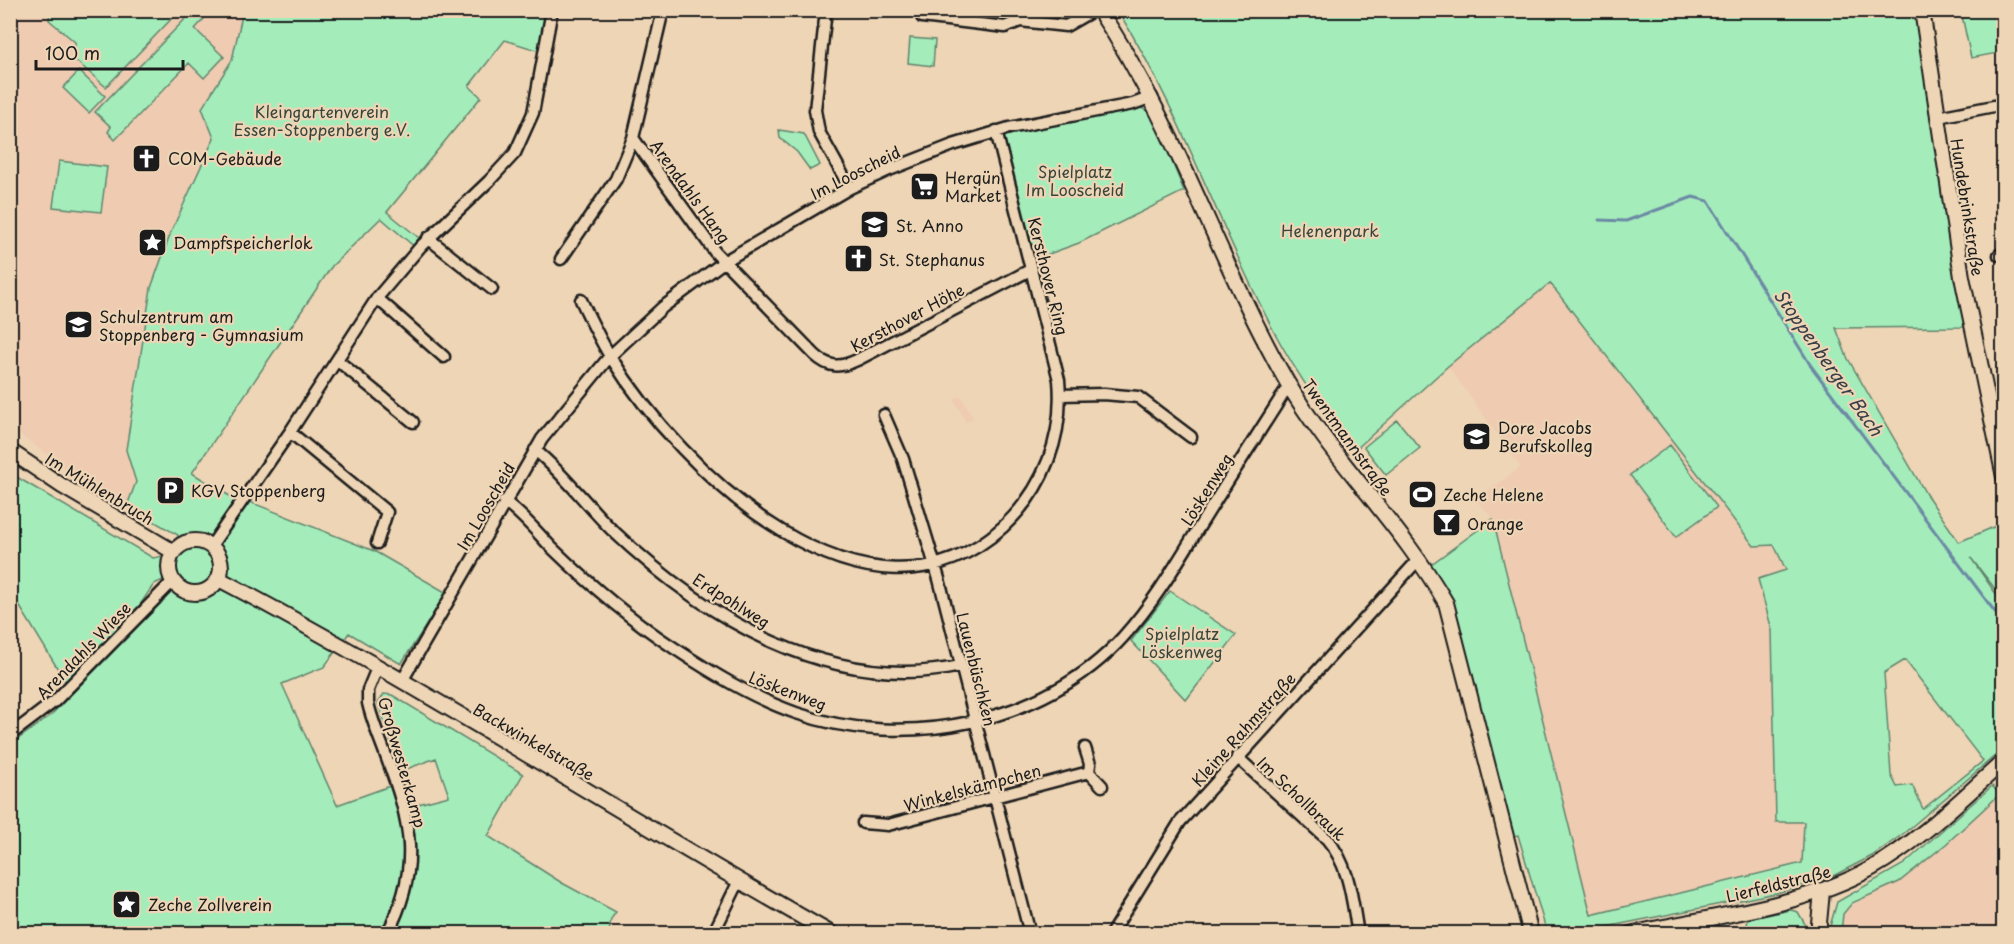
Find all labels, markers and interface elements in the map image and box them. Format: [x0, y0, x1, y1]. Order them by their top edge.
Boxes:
scale bar [36, 33, 183, 71]
text: 100 m [45, 39, 100, 66]
park label: Kleingartenverein Essen-Stoppenberg e.V. [234, 99, 410, 141]
street label: Arendahls Hang [645, 134, 737, 248]
street label: Hundebrinkstraße [1945, 137, 1991, 277]
street label: Im Looscheid [806, 139, 904, 205]
church icon: COM-Gebäude [131, 142, 163, 174]
place label: COM-Gebäude [168, 146, 282, 170]
park label: Spielplatz Im Looscheid [1026, 159, 1124, 201]
place label: Hergün Market [945, 165, 1002, 207]
supermarket icon: Hergün Market [908, 170, 940, 202]
school or university icon: St. Anno [859, 209, 891, 241]
place label: St. Anno [896, 213, 963, 237]
street label: Kersthover Ring [1023, 215, 1075, 337]
park label: Helenenpark [1281, 218, 1379, 242]
place icon: Dampfspeicherlok [136, 226, 168, 258]
place label: Dampfspeicherlok [173, 230, 313, 254]
church icon: St. Stephanus [842, 243, 874, 275]
place label: St. Stephanus [879, 247, 985, 271]
street label: Kersthover Höhe [846, 277, 968, 357]
water label: Stoppenberger Bach [1768, 283, 1890, 441]
place label: Schulzentrum am Stoppenberg - Gymnasium [99, 304, 304, 346]
school or university icon: Schulzentrum am Stoppenberg - Gymnasium [62, 309, 94, 341]
street label: Twentmannstraße [1297, 373, 1399, 501]
place label: Dore Jacobs Berufskolleg [1498, 415, 1593, 457]
school or university icon: Dore Jacobs Berufskolleg [1461, 420, 1493, 452]
street label: Im Mühlenbruch [41, 446, 159, 530]
street label: Löskenweg [1174, 448, 1238, 530]
street label: Im Looscheid [450, 457, 520, 555]
parking icon: KGV Stoppenberg [154, 474, 186, 506]
place label: KGV Stoppenberg [191, 478, 325, 502]
sports icon: Zeche Helene [1406, 478, 1438, 510]
place label: Zeche Helene [1443, 482, 1544, 506]
bar icon: Orange [1430, 507, 1462, 539]
place label: Orange [1467, 511, 1524, 535]
street label: Erdpohlweg [689, 567, 775, 633]
street label: Arendahls Wiese [30, 596, 136, 704]
street label: Lauenbüschken [951, 610, 1003, 728]
park label: Spielplatz Löskenweg [1141, 621, 1223, 663]
street label: Löskenweg [746, 664, 830, 716]
street label: Kleine Rahmstraße [1185, 667, 1301, 791]
street label: Großwesterkamp [373, 694, 433, 830]
street label: Backwinkelstraße [469, 696, 599, 786]
street label: Im Schollbrauk [1252, 750, 1352, 846]
street label: Winkelskämpchen [901, 757, 1043, 817]
street label: Lierfeldstraße [1723, 858, 1833, 908]
place icon: Zeche Zollverein [111, 888, 143, 920]
place label: Zeche Zollverein [148, 892, 272, 916]

